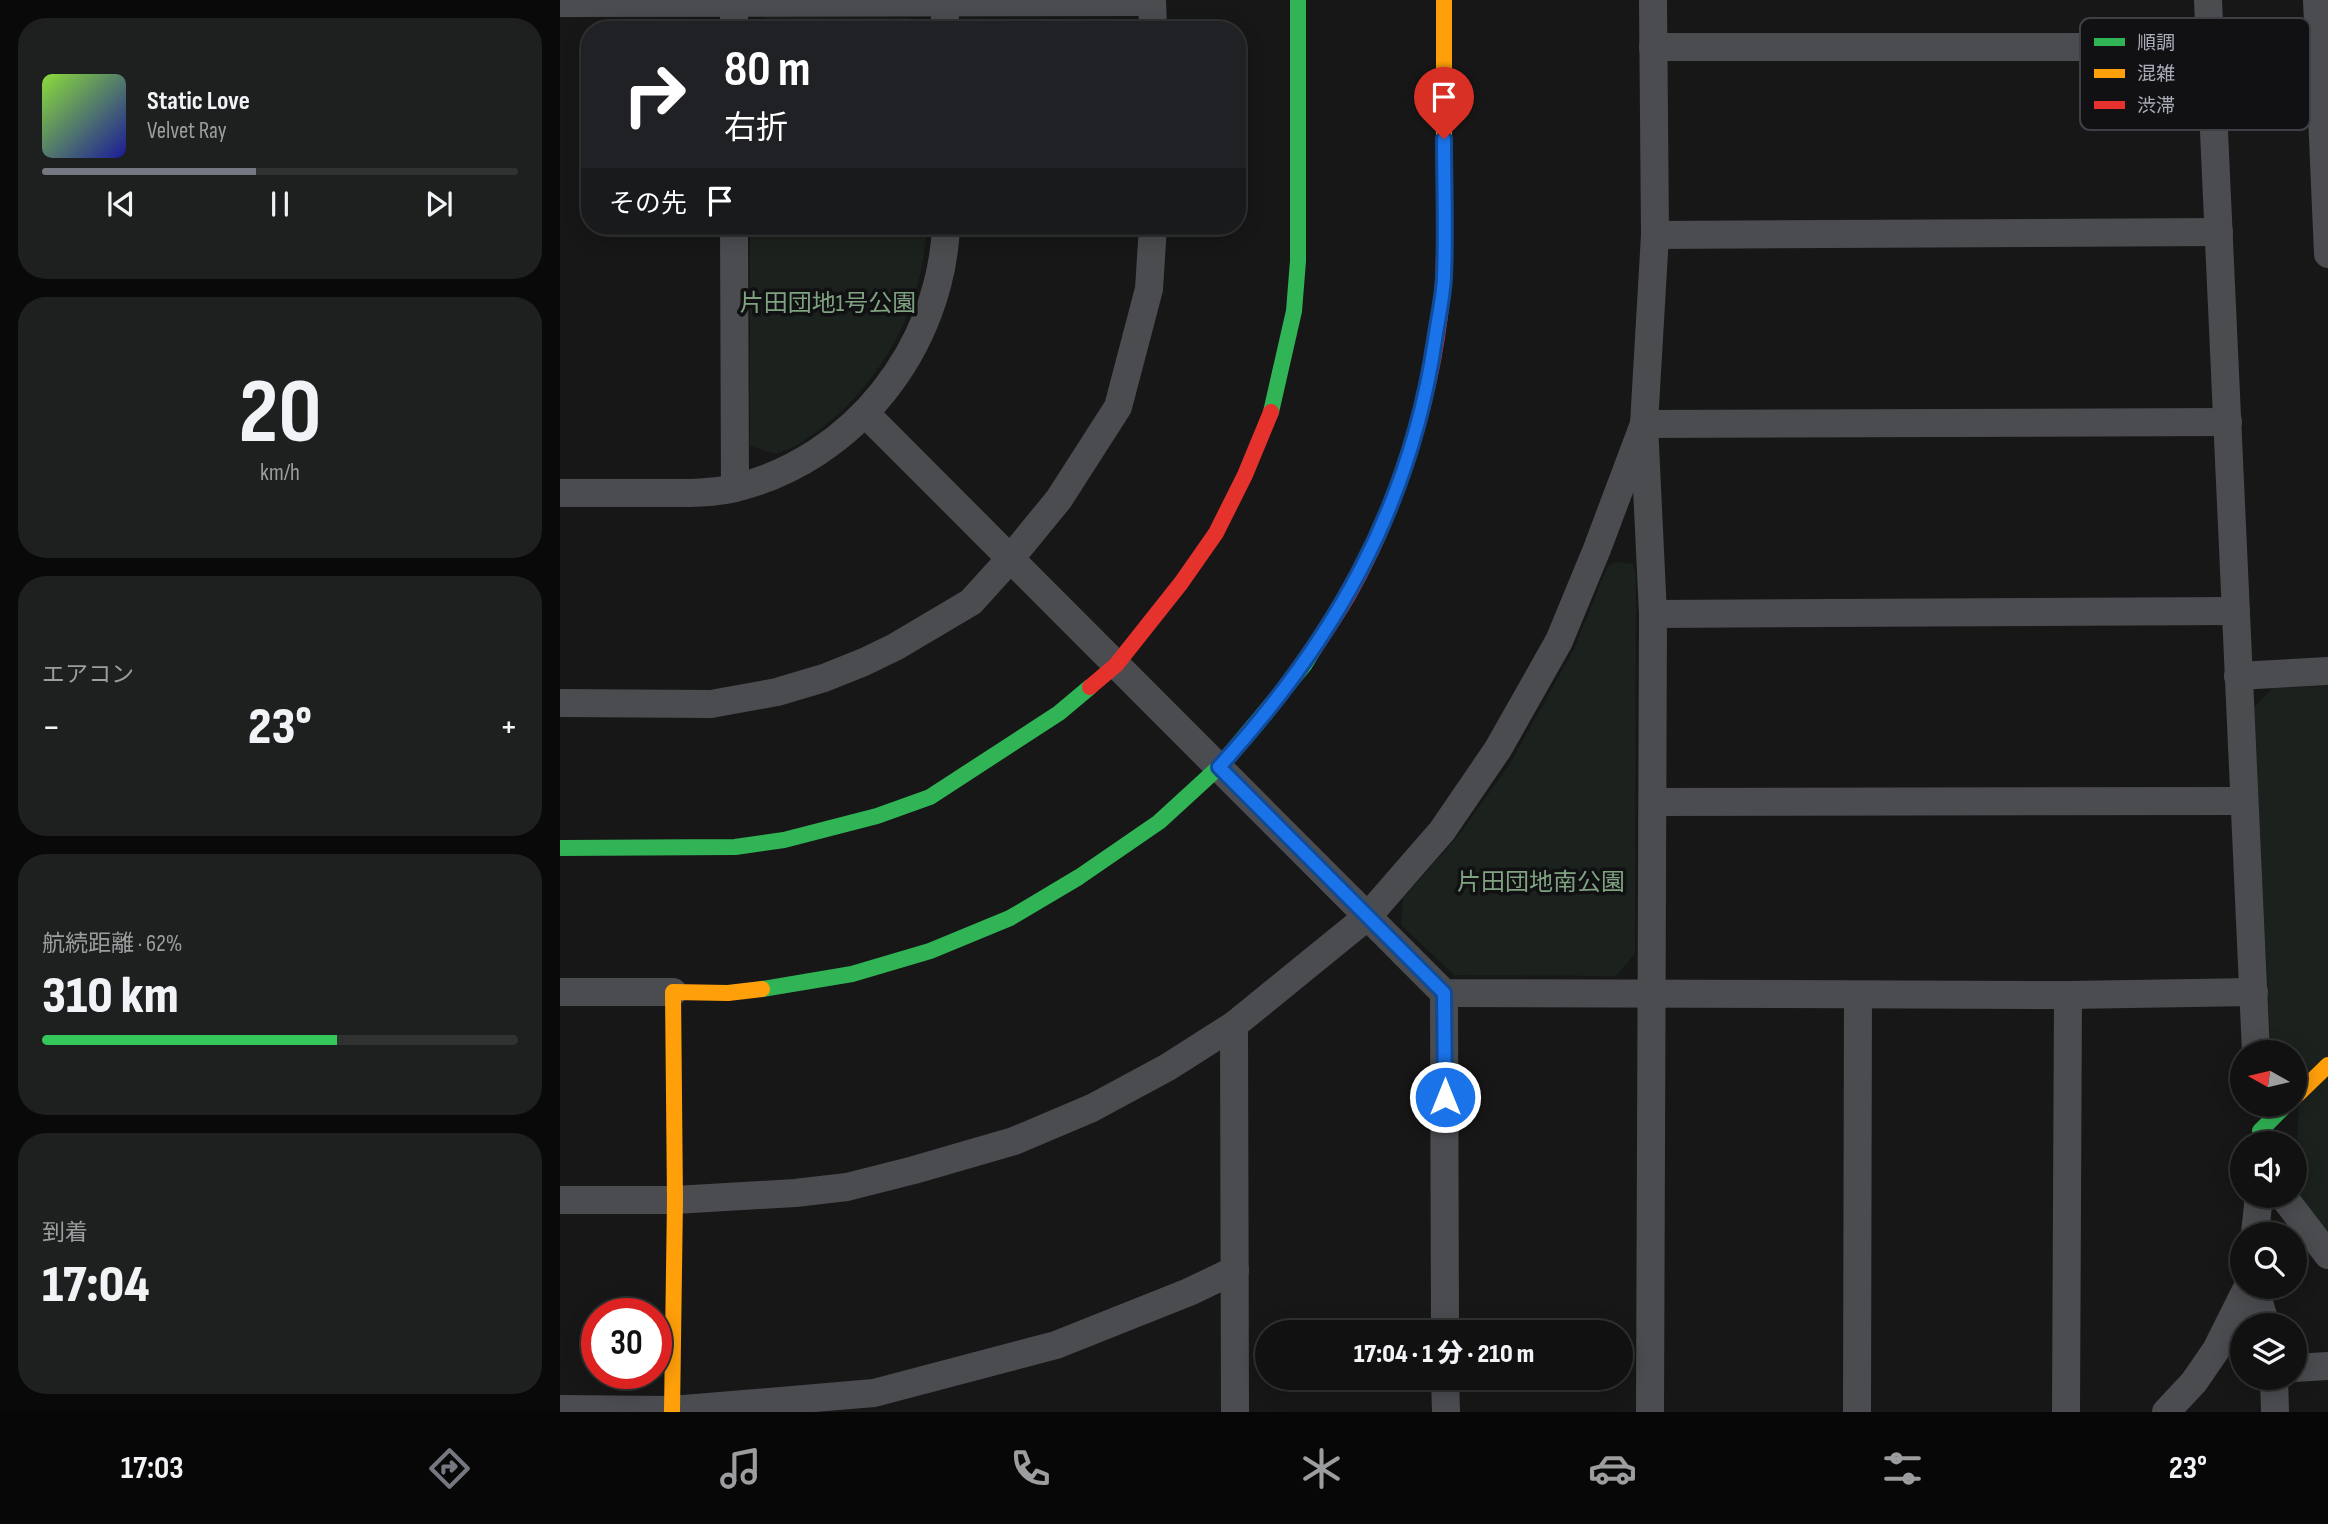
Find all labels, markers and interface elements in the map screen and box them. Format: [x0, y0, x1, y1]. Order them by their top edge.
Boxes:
legend [2080, 18, 2310, 130]
text: 順調 [2137, 32, 2175, 55]
text: 80 m [724, 41, 811, 100]
icon: right [609, 49, 700, 140]
text: 混雑 [2137, 63, 2175, 86]
pin [1414, 67, 1474, 139]
icon: arrive [1425, 78, 1463, 116]
text: Static Love [147, 86, 250, 117]
text: 渋滞 [2137, 95, 2175, 118]
text: 右折 [724, 109, 788, 148]
text: Velvet Ray [147, 117, 227, 145]
icon: arrive [701, 182, 739, 220]
icon: previous [102, 185, 140, 223]
icon: pause [261, 185, 299, 223]
icon: next [420, 185, 458, 223]
text: その先 [609, 189, 687, 220]
park label: 片田団地1号公園 [740, 289, 916, 318]
text: 20 [238, 359, 322, 468]
text: km/h [260, 459, 300, 487]
text: エアコン [42, 661, 134, 689]
text: 23° [248, 696, 312, 759]
text: − [42, 705, 61, 750]
text: + [499, 705, 518, 750]
park label: 片田団地南公園 [1457, 868, 1625, 897]
text: 航続距離 · 62% [42, 930, 182, 958]
text: 310 km [42, 965, 179, 1028]
north arrow [2230, 1040, 2306, 1116]
map controls [2230, 1040, 2307, 1390]
position arrow [1408, 1060, 1482, 1134]
button: sound [2230, 1131, 2307, 1208]
text: 到着 [42, 1219, 88, 1247]
button: search [2230, 1222, 2307, 1299]
text: 17:04 [42, 1254, 149, 1317]
speed limit sign: 30 [581, 1298, 672, 1389]
button: layers [2230, 1313, 2307, 1390]
text: 17:04 · 1 分 · 210 m [1354, 1339, 1534, 1370]
icon: directions [425, 1444, 474, 1493]
icon: music [716, 1444, 765, 1493]
icon: phone [1006, 1444, 1055, 1493]
icon: climate [1297, 1444, 1346, 1493]
icon: car [1588, 1444, 1637, 1493]
icon: filters [1878, 1444, 1927, 1493]
text: 17:03 [121, 1449, 184, 1488]
text: 23° [2169, 1449, 2207, 1488]

